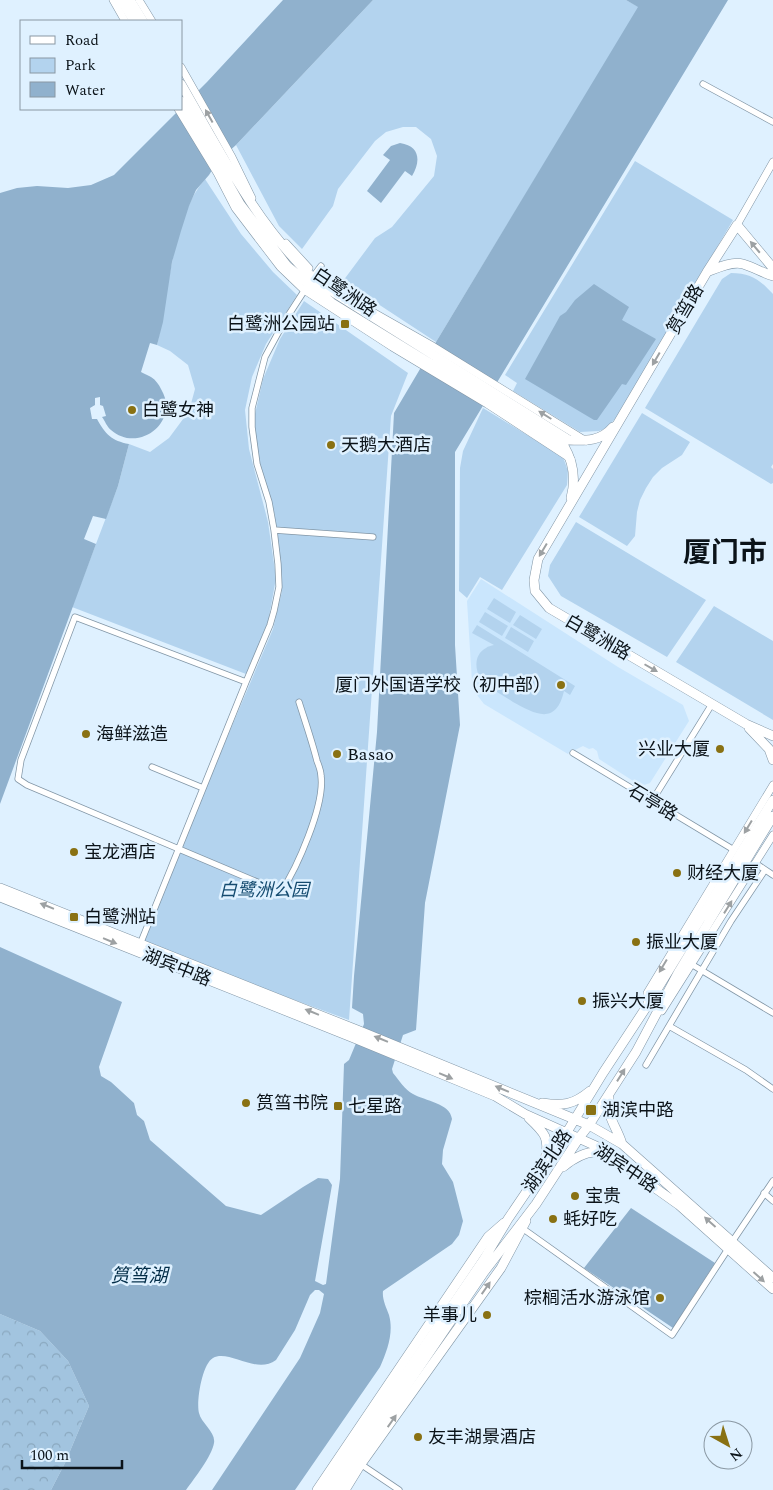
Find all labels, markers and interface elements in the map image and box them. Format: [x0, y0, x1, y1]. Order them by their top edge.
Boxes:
legend [20, 20, 182, 110]
text: Road [65, 29, 99, 52]
text: Park [65, 54, 96, 77]
text: Water [65, 79, 105, 102]
one-way arrow [205, 109, 214, 122]
one-way arrow [749, 241, 761, 253]
street label: 白鹭洲路 [307, 261, 382, 324]
street label: 筼筜路 [660, 279, 711, 339]
place label: 白鹭洲公园站 [227, 311, 335, 338]
marker: 白鹭洲公园站 [339, 318, 351, 330]
one-way arrow [652, 352, 660, 367]
place label: 白鹭女神 [142, 397, 214, 424]
marker: 白鹭女神 [126, 404, 138, 416]
one-way arrow [539, 411, 552, 420]
place label: 天鹅大酒店 [341, 432, 431, 459]
marker: 天鹅大酒店 [325, 439, 337, 451]
district label: 厦门市 [683, 532, 767, 575]
one-way arrow [539, 543, 548, 556]
street label: 白鹭洲路 [560, 608, 636, 667]
one-way arrow [644, 664, 659, 672]
place label: 厦门外国语学校（初中部） [335, 672, 551, 699]
marker: 厦门外国语学校（初中部） [555, 679, 567, 691]
place label: 海鲜滋造 [96, 721, 168, 748]
marker: 海鲜滋造 [80, 728, 92, 740]
place label: 兴业大厦 [638, 736, 710, 763]
place label: Basao [347, 741, 394, 768]
marker: 兴业大厦 [714, 743, 726, 755]
marker: Basao [331, 748, 343, 760]
street label: 石亭路 [623, 777, 683, 828]
one-way arrow [743, 820, 752, 833]
place label: 宝龙酒店 [84, 839, 156, 866]
marker: 宝龙酒店 [68, 846, 80, 858]
place label: 财经大厦 [687, 860, 759, 887]
marker: 财经大厦 [671, 867, 683, 879]
park label: 白鹭洲公园 [219, 877, 312, 904]
one-way arrow [723, 900, 732, 913]
one-way arrow [40, 902, 54, 910]
place label: 白鹭洲站 [84, 904, 156, 931]
marker: 白鹭洲站 [68, 911, 80, 923]
place label: 振业大厦 [646, 929, 718, 956]
marker: 振业大厦 [630, 936, 642, 948]
one-way arrow [103, 937, 118, 945]
street label: 湖宾中路 [138, 941, 215, 993]
one-way arrow [659, 959, 668, 972]
place label: 振兴大厦 [592, 988, 664, 1015]
marker: 振兴大厦 [576, 995, 588, 1007]
one-way arrow [305, 1007, 319, 1015]
one-way arrow [373, 1035, 388, 1043]
one-way arrow [617, 1069, 626, 1082]
one-way arrow [439, 1072, 453, 1080]
one-way arrow [495, 1084, 509, 1092]
place label: 筼筜书院 [256, 1090, 328, 1117]
place label: 七星路 [348, 1093, 402, 1120]
marker: 筼筜书院 [240, 1097, 252, 1109]
place label: 湖滨中路 [602, 1097, 674, 1124]
marker: 七星路 [332, 1100, 344, 1112]
marker: 湖滨中路 [584, 1103, 598, 1117]
street label: 湖滨北路 [516, 1124, 579, 1199]
street label: 湖宾中路 [588, 1137, 663, 1200]
place label: 宝贵 [585, 1183, 621, 1210]
marker: 宝贵 [569, 1190, 581, 1202]
place label: 蚝好吃 [563, 1206, 617, 1233]
marker: 蚝好吃 [547, 1213, 559, 1225]
one-way arrow [705, 1216, 717, 1228]
water label: 筼筜湖 [110, 1262, 170, 1291]
one-way arrow [752, 1271, 764, 1283]
one-way arrow [481, 1282, 491, 1295]
place label: 棕榈活水游泳馆 [524, 1285, 650, 1312]
marker: 棕榈活水游泳馆 [654, 1292, 666, 1304]
place label: 羊事儿 [423, 1302, 477, 1329]
marker: 羊事儿 [481, 1309, 493, 1321]
one-way arrow [387, 1414, 397, 1428]
north arrow [703, 1420, 753, 1470]
place label: 友丰湖景酒店 [428, 1424, 536, 1451]
marker: 友丰湖景酒店 [412, 1431, 424, 1443]
scale bar [22, 1438, 122, 1470]
text: N [725, 1443, 747, 1466]
text: 100 m [30, 1444, 69, 1467]

